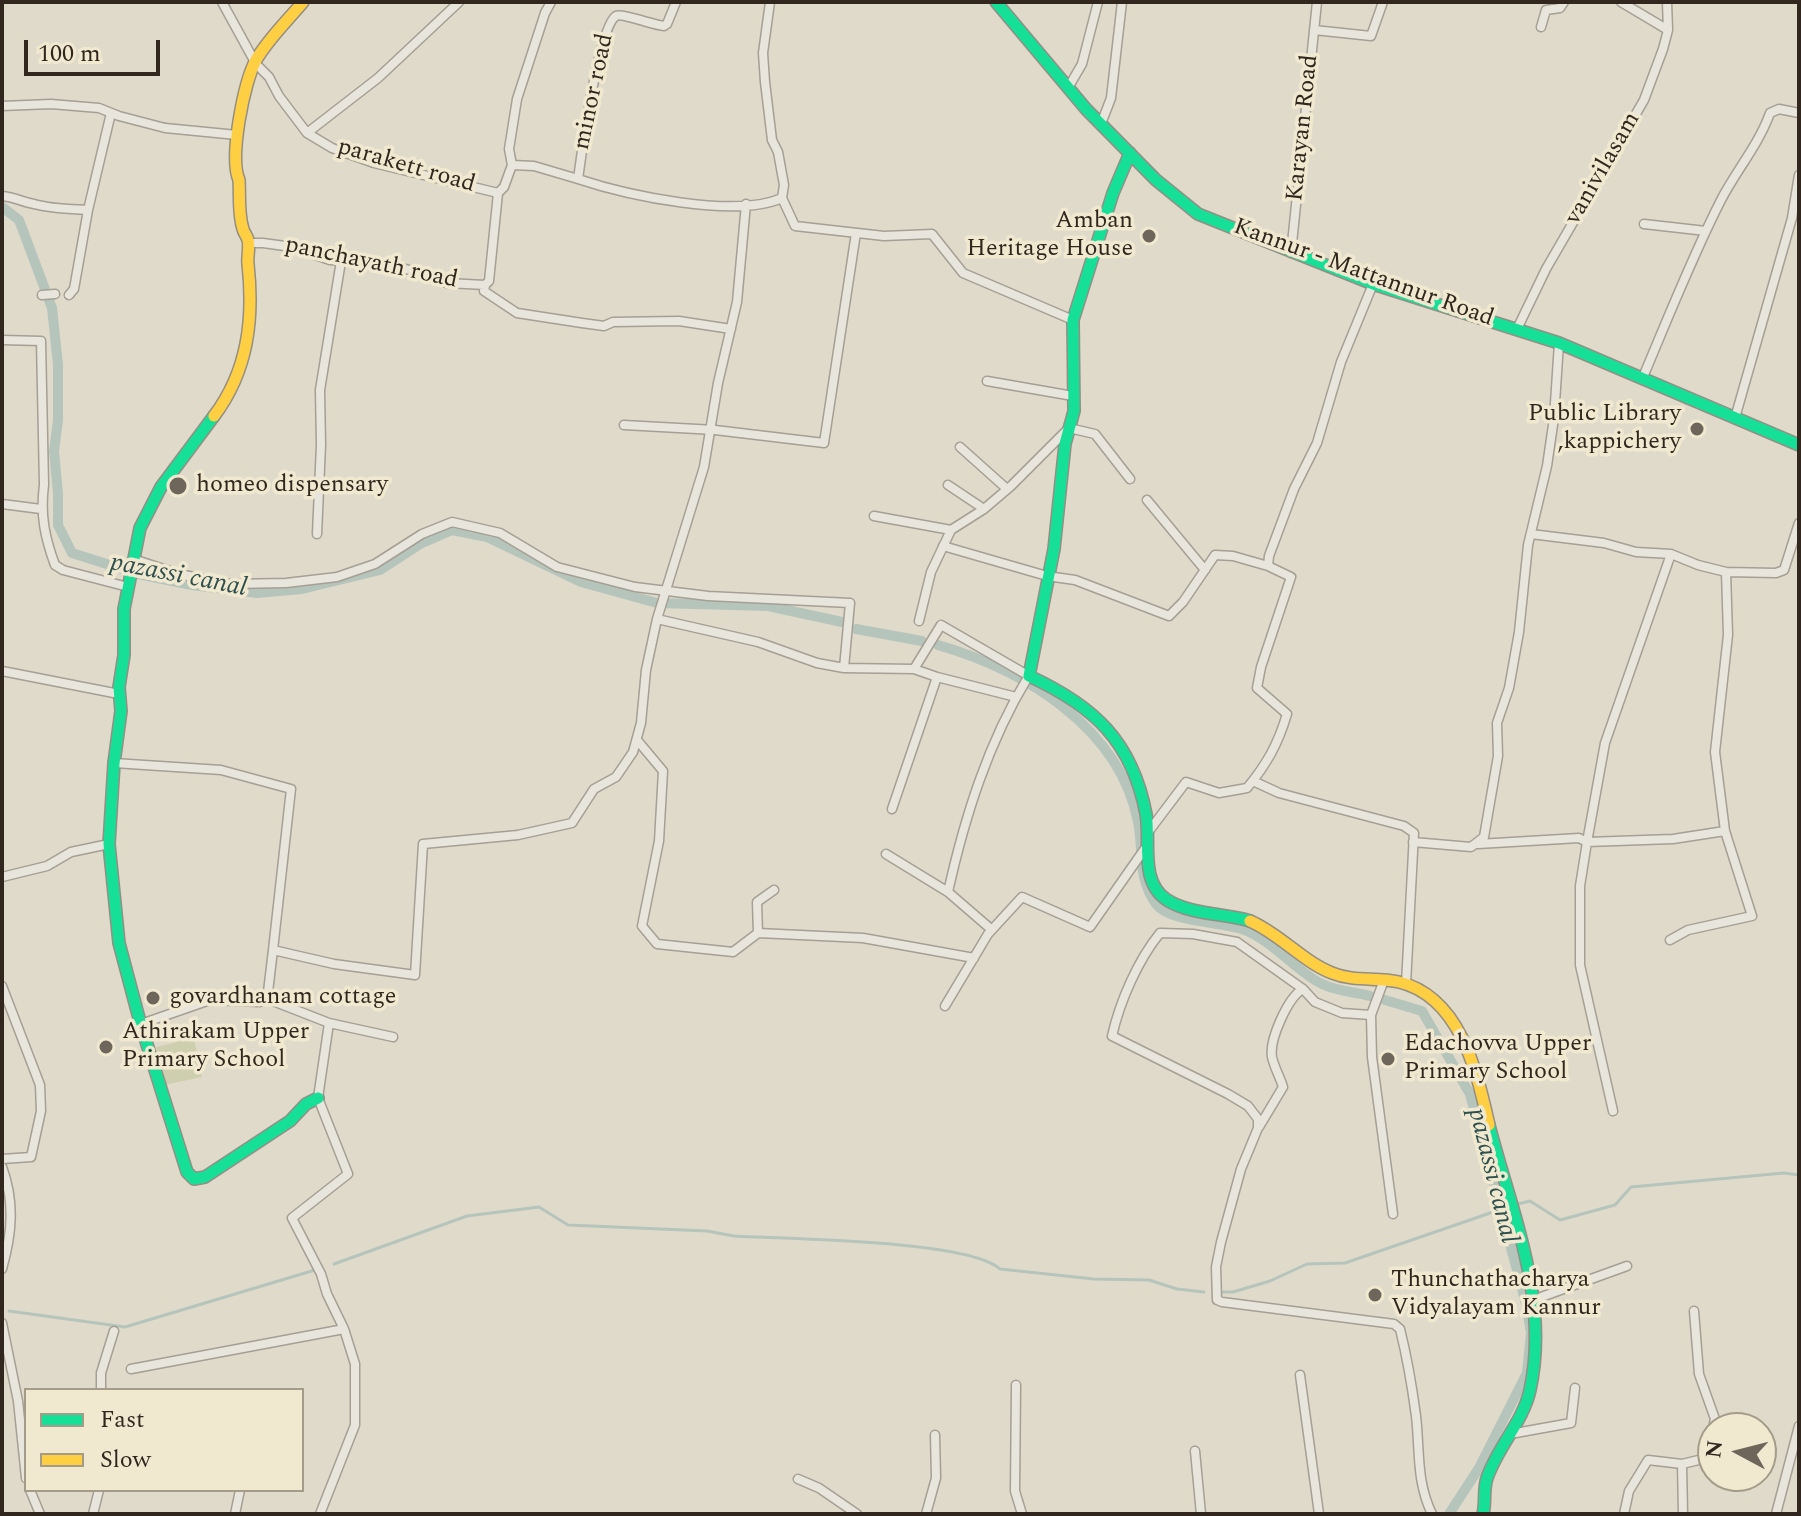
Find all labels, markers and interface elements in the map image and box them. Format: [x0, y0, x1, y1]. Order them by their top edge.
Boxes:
scale bar [28, 24, 164, 74]
street label: minor road [569, 31, 621, 153]
text: 100 m [38, 36, 101, 72]
street label: Karayan Road [1282, 53, 1326, 203]
street label: vanivilasam [1560, 108, 1648, 230]
street label: parakett road [334, 134, 478, 200]
place label: Amban Heritage House [966, 208, 1133, 264]
street label: Kannur - Mattannur Road [1229, 213, 1497, 335]
marker: Amban Heritage House [1140, 227, 1158, 245]
street label: panchayath road [282, 232, 460, 296]
place label: Public Library ,kappichery [1528, 401, 1681, 457]
marker: Public Library ,kappichery [1688, 420, 1706, 438]
place label: homeo dispensary [196, 472, 388, 500]
marker: homeo dispensary [167, 475, 189, 497]
water label: pazassi canal [107, 548, 249, 606]
place label: govardhanam cottage [169, 984, 396, 1012]
marker: govardhanam cottage [144, 989, 162, 1007]
place label: Athirakam Upper Primary School [122, 1019, 309, 1075]
place label: Edachovva Upper Primary School [1404, 1031, 1591, 1087]
marker: Athirakam Upper Primary School [97, 1038, 115, 1056]
marker: Edachovva Upper Primary School [1379, 1050, 1397, 1068]
water label: pazassi canal [1459, 1105, 1523, 1247]
place label: Thunchathacharya Vidyalayam Kannur [1391, 1267, 1601, 1323]
marker: Thunchathacharya Vidyalayam Kannur [1366, 1286, 1384, 1304]
legend [24, 1388, 304, 1492]
text: Fast [100, 1402, 145, 1438]
north arrow [1697, 1412, 1777, 1492]
text: N [1697, 1438, 1732, 1460]
text: Slow [100, 1442, 151, 1478]

